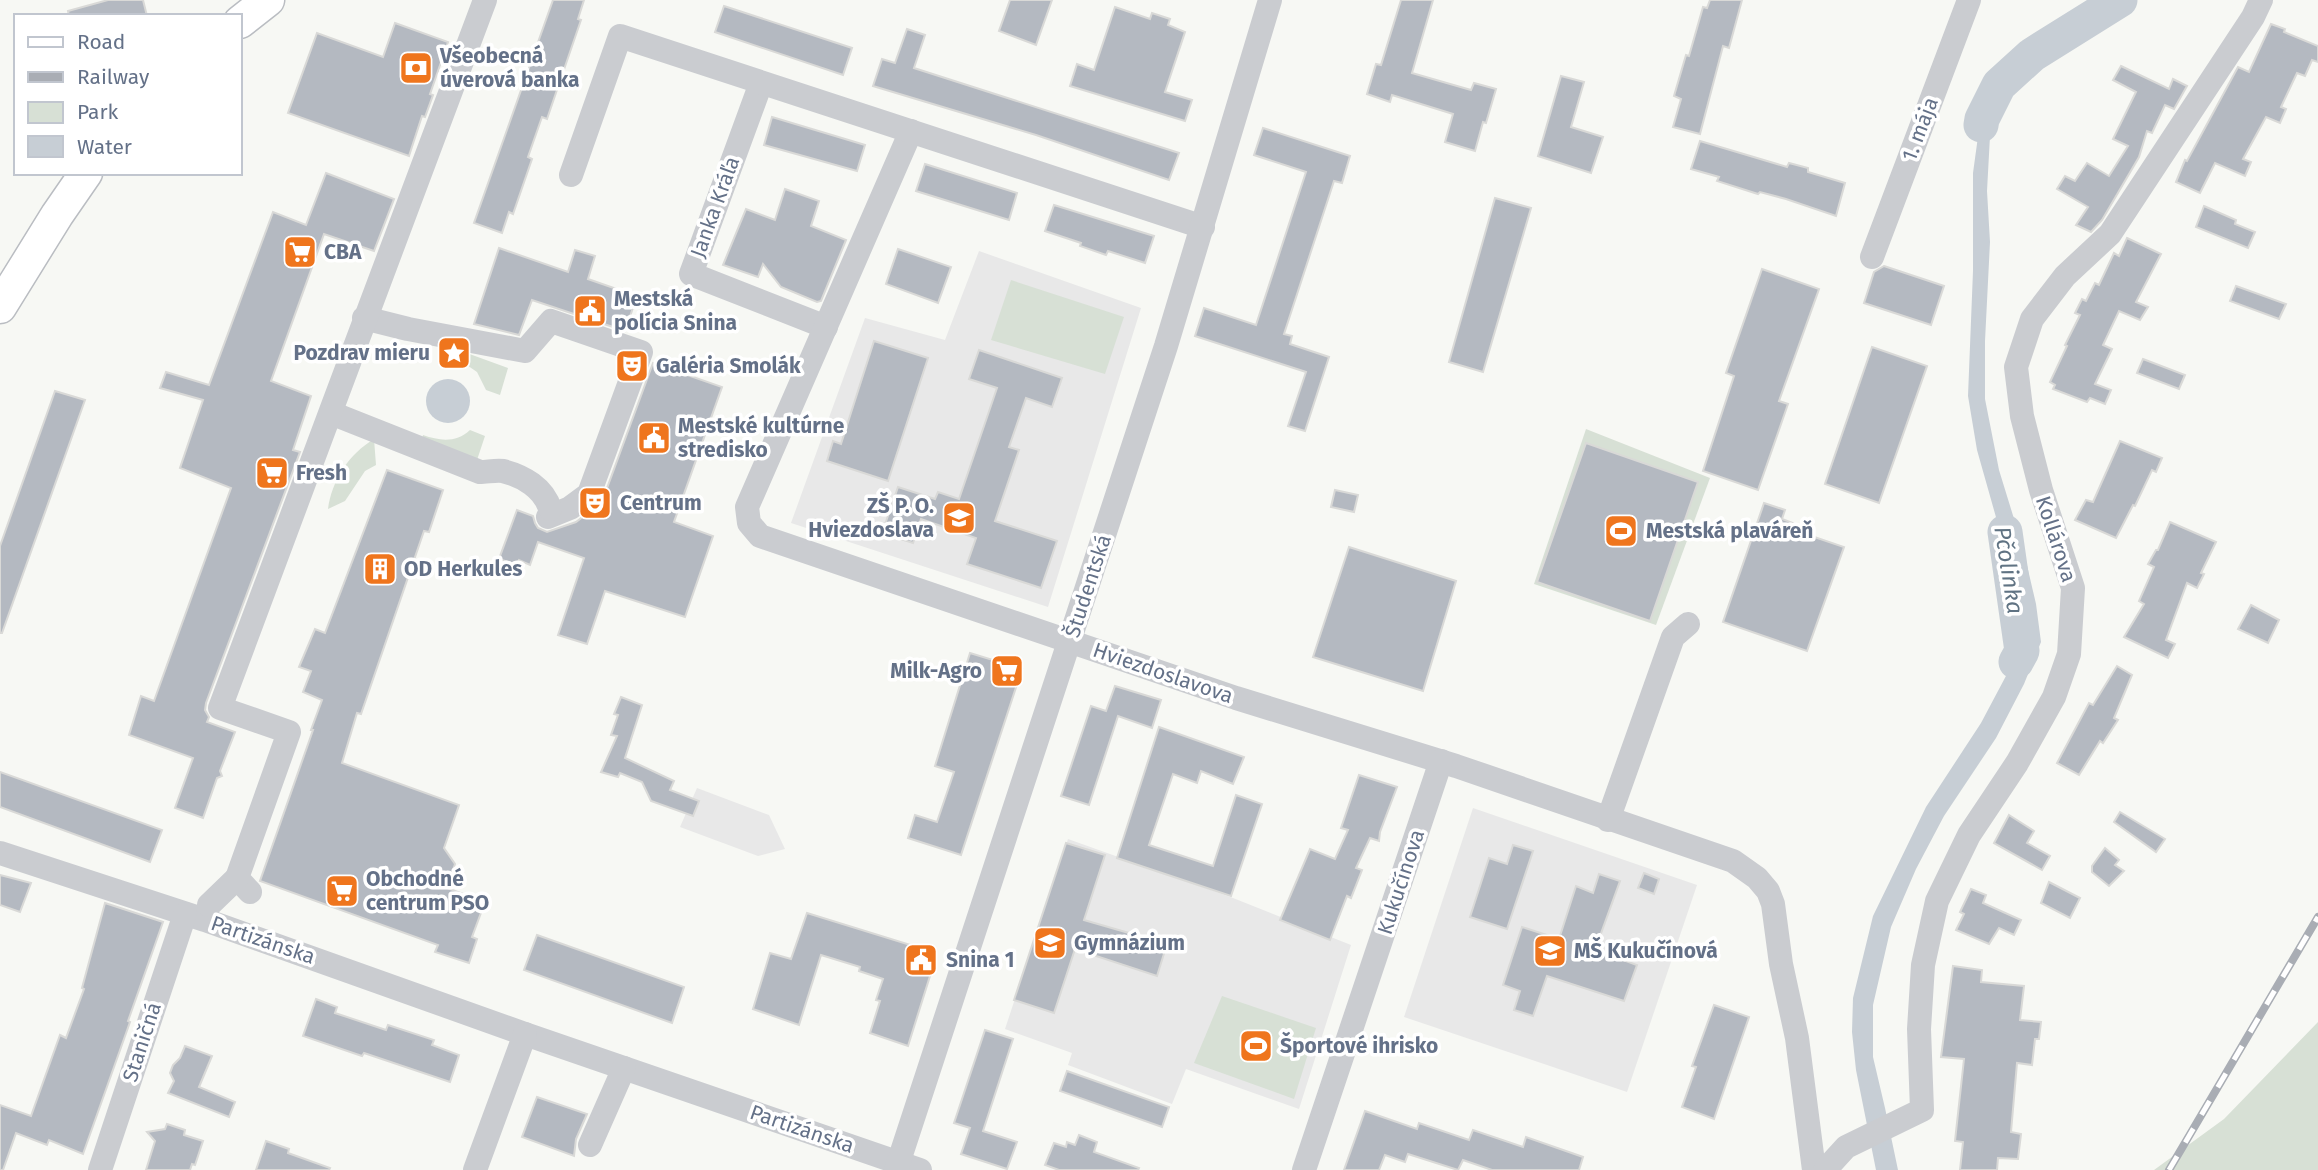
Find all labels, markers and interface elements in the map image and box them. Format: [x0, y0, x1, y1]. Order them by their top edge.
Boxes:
legend [14, 14, 242, 175]
text: Road [77, 29, 125, 55]
place label: Všeobecná úverová banka [439, 43, 580, 93]
bank icon: Všeobecná úverová banka [397, 49, 435, 87]
text: Railway [77, 64, 150, 90]
street label: 1. mája [1896, 93, 1944, 165]
text: Park [77, 99, 119, 125]
text: Water [77, 134, 132, 160]
street label: Janka Kráľa [685, 153, 745, 261]
supermarket icon: CBA [281, 233, 319, 271]
place label: CBA [324, 239, 362, 265]
place label: Mestská polícia Snina [614, 286, 737, 336]
public building icon: Mestská polícia Snina [571, 292, 609, 330]
place icon: Pozdrav mieru [435, 334, 473, 372]
place label: Pozdrav mieru [294, 340, 430, 366]
theatre icon: Galéria Smolák [613, 347, 651, 385]
place label: Galéria Smolák [656, 353, 801, 379]
place label: Mestské kultúrne stredisko [678, 413, 845, 463]
public building icon: Mestské kultúrne stredisko [635, 419, 673, 457]
supermarket icon: Fresh [253, 454, 291, 492]
place label: Fresh [296, 460, 347, 486]
theatre icon: Centrum [576, 484, 614, 522]
place label: Centrum [620, 490, 702, 516]
place label: ZŠ P. O. Hviezdoslava [808, 491, 934, 543]
street label: Kollárova [2030, 493, 2082, 585]
school or university icon: ZŠ P. O. Hviezdoslava [940, 499, 978, 537]
sports icon: Mestská plaváreň [1602, 512, 1640, 550]
place label: Mestská plaváreň [1646, 518, 1813, 544]
water label: Pčolinka [1988, 524, 2030, 616]
street label: Študentská [1059, 531, 1117, 641]
building icon: OD Herkules [361, 550, 399, 588]
place label: OD Herkules [404, 556, 522, 582]
street label: Hviezdoslavova [1090, 637, 1236, 709]
supermarket icon: Milk-Agro [988, 652, 1026, 690]
place label: Milk-Agro [890, 658, 982, 684]
street label: Kukučínova [1372, 826, 1430, 938]
place label: Obchodné centrum PSO [366, 866, 489, 916]
supermarket icon: Obchodné centrum PSO [323, 872, 361, 910]
street label: Partizánska [208, 910, 318, 970]
school or university icon: Gymnázium [1031, 924, 1069, 962]
place label: Gymnázium [1074, 930, 1185, 956]
school or university icon: MŠ Kukučínová [1531, 932, 1569, 970]
place label: MŠ Kukučínová [1574, 936, 1718, 964]
public building icon: Snina 1 [902, 941, 940, 979]
place label: Snina 1 [946, 947, 1014, 973]
street label: Staničná [117, 999, 167, 1085]
sports icon: Športové ihrisko [1237, 1027, 1275, 1065]
place label: Športové ihrisko [1280, 1031, 1438, 1059]
street label: Partizánska [747, 1099, 857, 1159]

